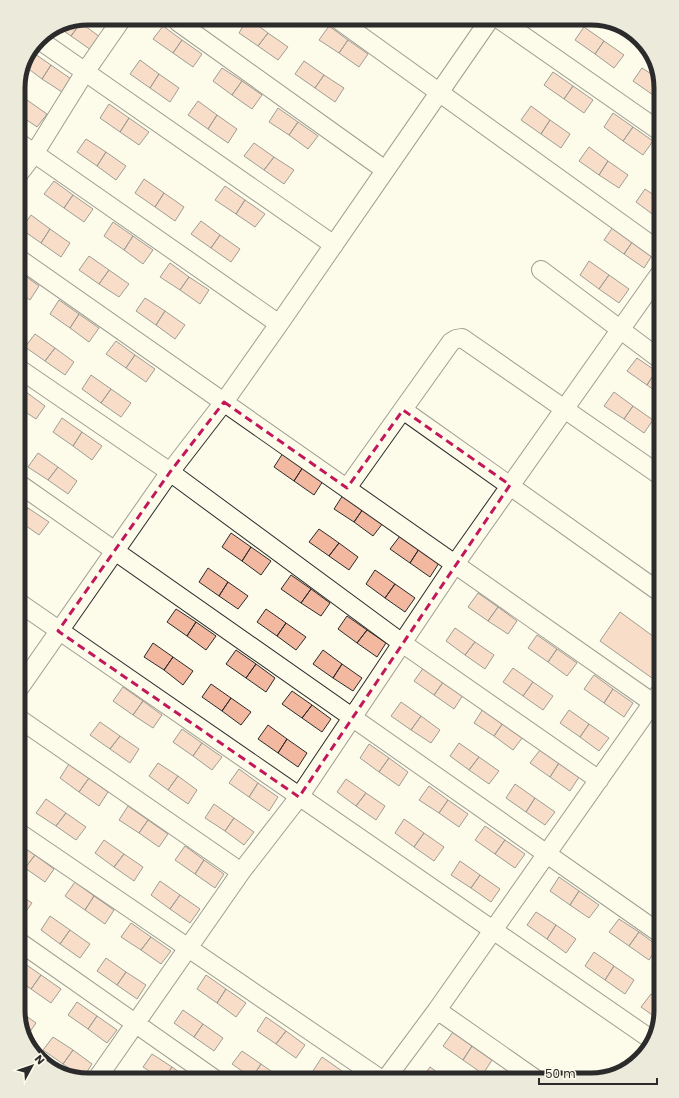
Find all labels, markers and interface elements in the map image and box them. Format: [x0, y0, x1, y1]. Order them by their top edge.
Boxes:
north arrow [12, 1046, 52, 1086]
text: N [31, 1051, 48, 1068]
scale bar [539, 1060, 657, 1086]
text: 50 m [545, 1065, 576, 1082]

